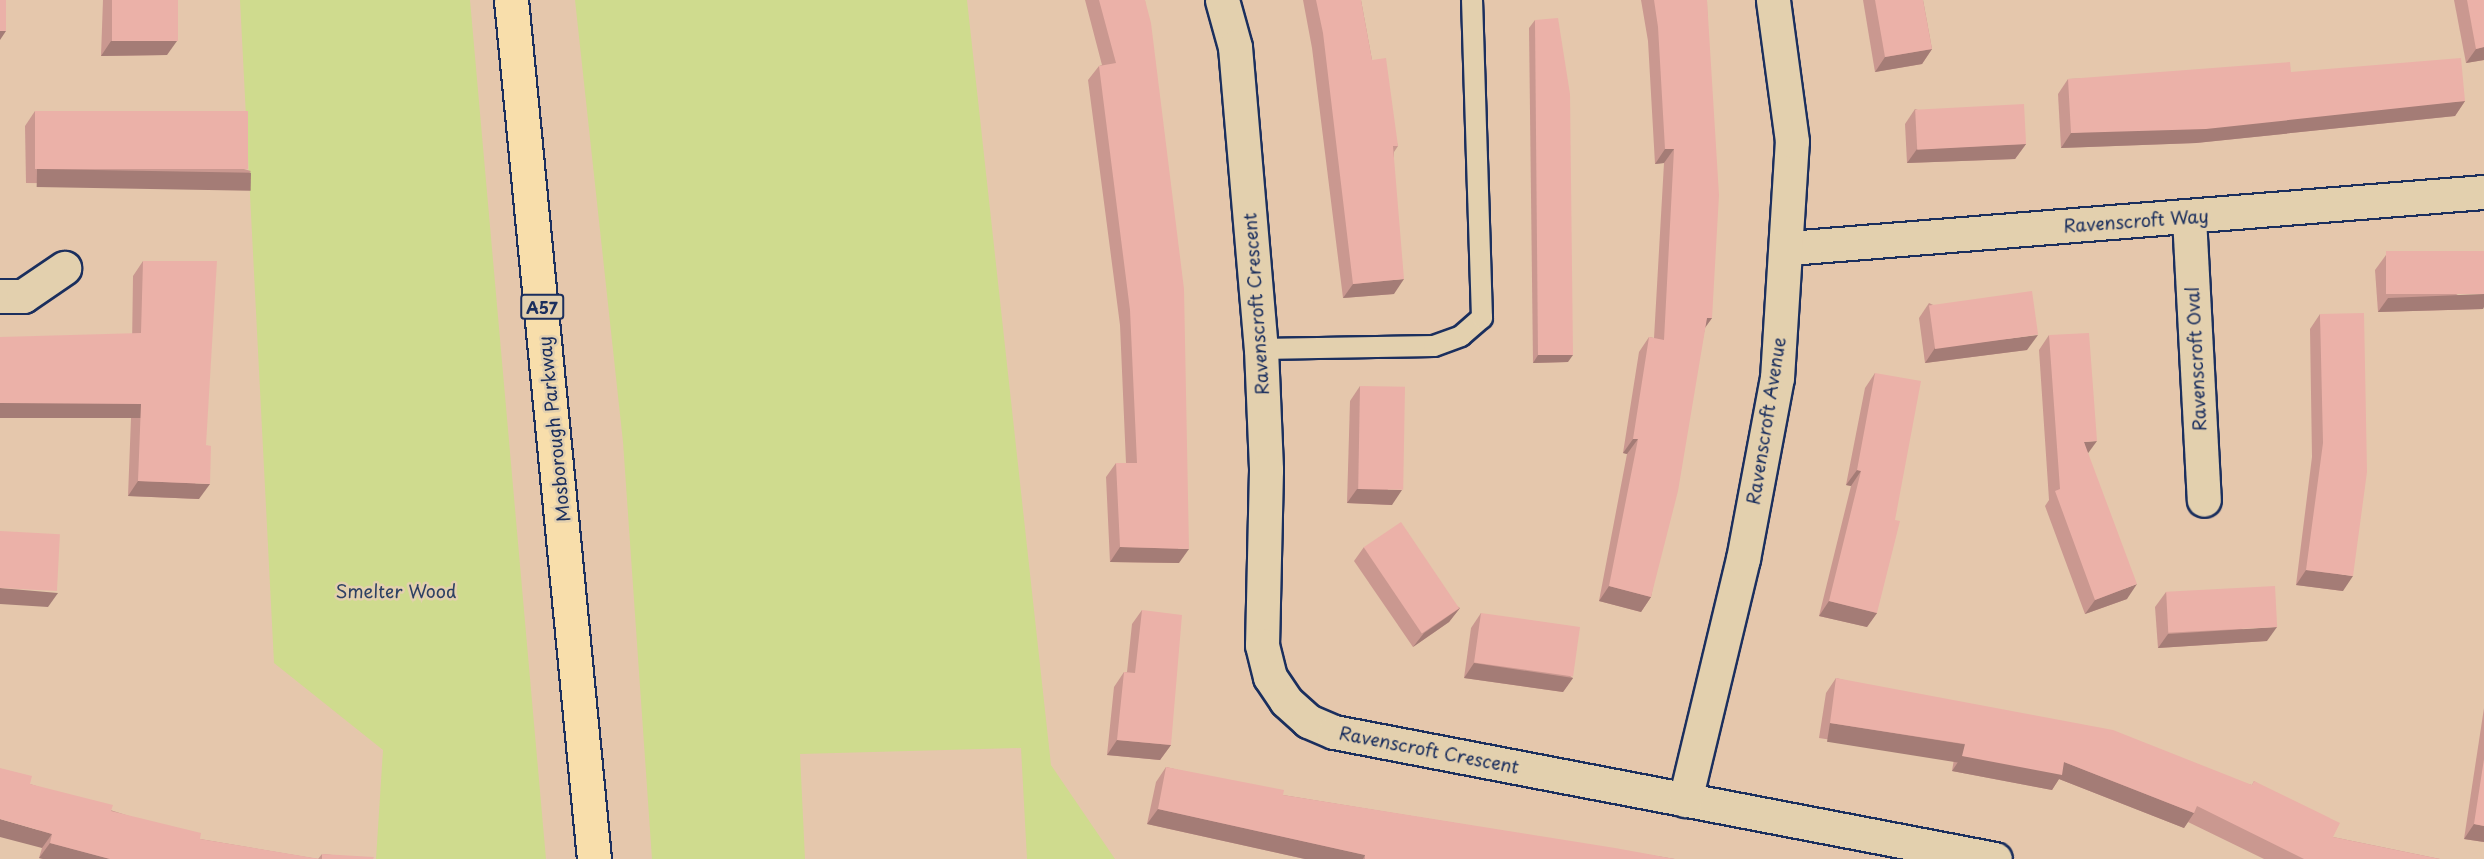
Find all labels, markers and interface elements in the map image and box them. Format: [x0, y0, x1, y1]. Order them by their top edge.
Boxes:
street label: Ravenscroft Way [2062, 205, 2210, 237]
street label: Ravenscroft Crescent [1239, 212, 1273, 396]
street label: Ravenscroft Oval [2181, 285, 2211, 433]
road number: A57 [520, 294, 564, 320]
street label: Mosborough Parkway [533, 335, 575, 523]
street label: Ravenscroft Avenue [1742, 336, 1790, 506]
park label: Smelter Wood [335, 580, 457, 602]
street label: Ravenscroft Crescent [1337, 722, 1521, 778]

